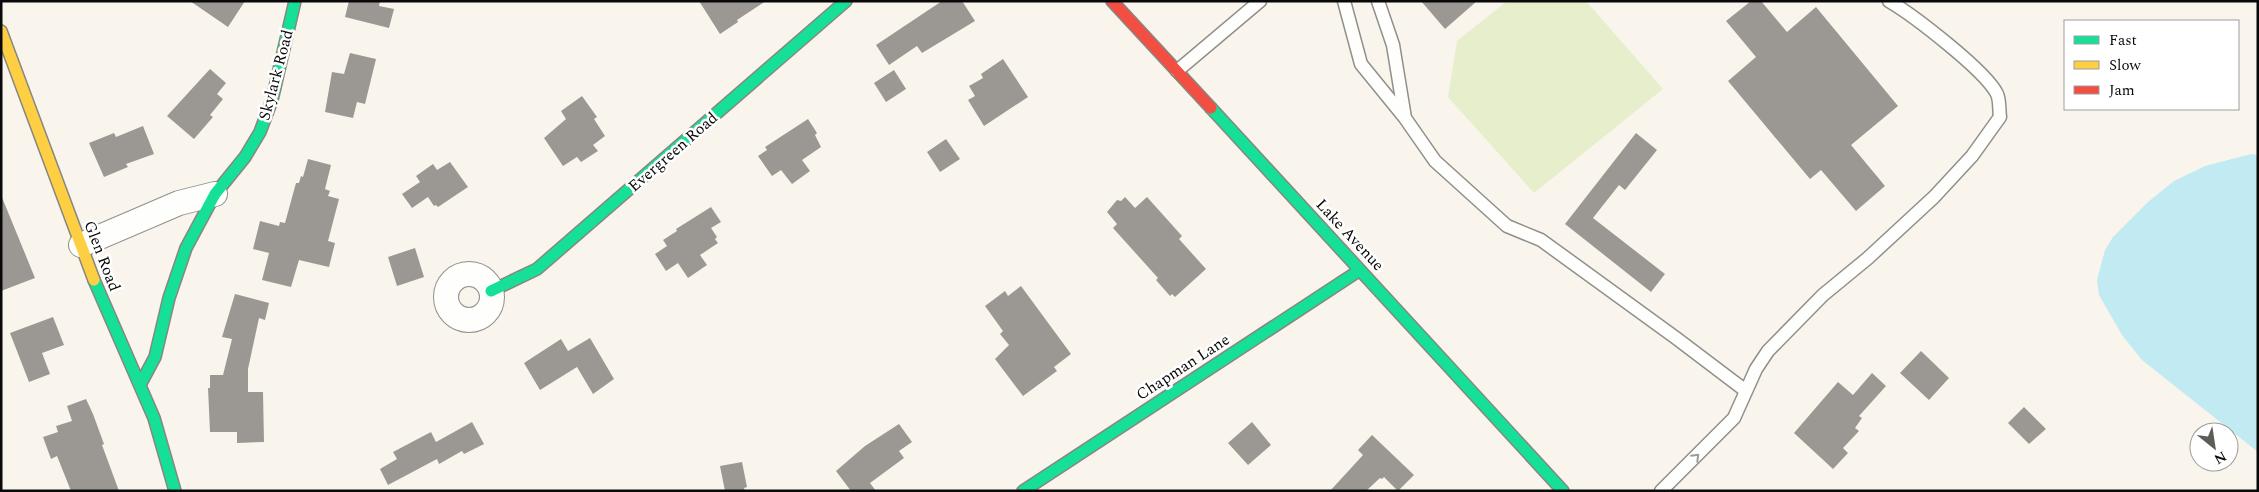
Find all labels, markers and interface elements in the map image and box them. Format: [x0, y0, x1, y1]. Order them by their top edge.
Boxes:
legend [2064, 20, 2239, 110]
street label: Skylark Road [252, 27, 300, 123]
text: Fast [2109, 29, 2137, 52]
text: Slow [2109, 54, 2141, 77]
text: Jam [2109, 79, 2135, 102]
street label: Evergreen Road [623, 106, 723, 198]
street label: Lake Avenue [1310, 194, 1390, 276]
street label: Glen Road [78, 217, 127, 295]
street label: Chapman Lane [1131, 328, 1235, 406]
north arrow [2189, 422, 2239, 472]
text: N [2210, 446, 2230, 470]
one-way arrow [1690, 453, 1699, 462]

